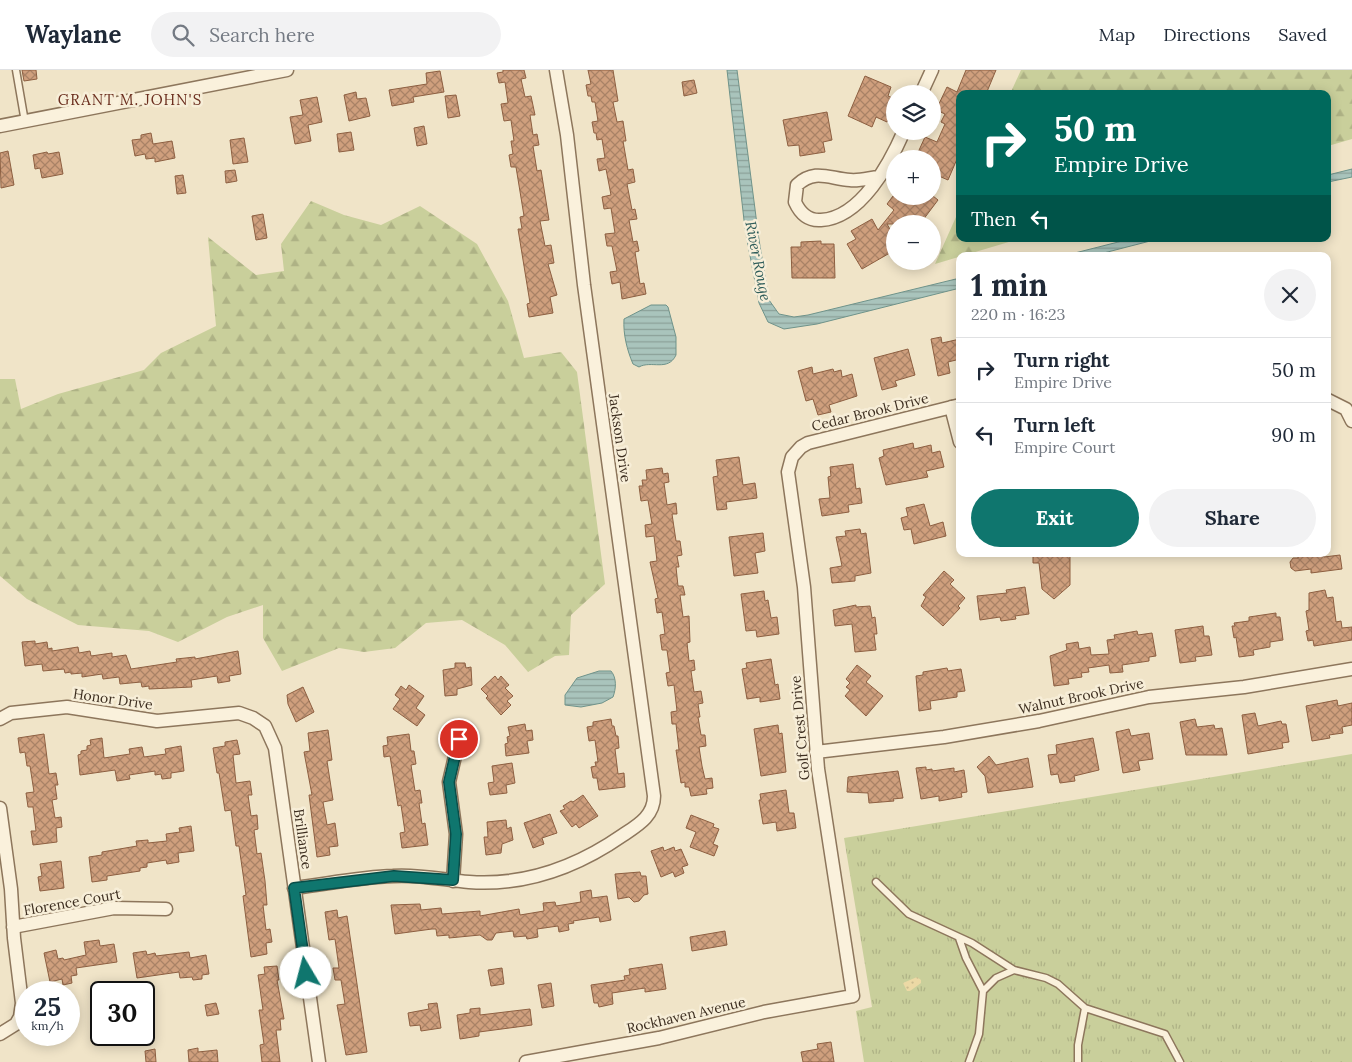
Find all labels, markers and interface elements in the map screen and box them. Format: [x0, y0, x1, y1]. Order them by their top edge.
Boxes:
search box [151, 12, 501, 57]
text: Waylane [25, 19, 121, 50]
icon: search [169, 21, 197, 49]
text: Search here [209, 23, 315, 47]
text: Map [1099, 23, 1135, 46]
text: Directions [1163, 23, 1250, 46]
text: Saved [1278, 23, 1327, 46]
map controls [886, 85, 941, 270]
button: layers [886, 85, 941, 140]
district label: GRANT M. JOHN'S [58, 90, 202, 109]
text: 50 m [1054, 106, 1137, 151]
icon: right [971, 110, 1036, 175]
button: + [886, 150, 941, 205]
text: Empire Drive [1054, 150, 1189, 178]
icon: left [1026, 205, 1054, 233]
text: Then [971, 207, 1016, 231]
button: − [886, 215, 941, 270]
water label: River Rouge [741, 219, 776, 302]
text: 1 min [971, 266, 1048, 304]
button: close [1264, 269, 1316, 321]
text: 220 m · 16:23 [971, 304, 1065, 324]
text: Turn right [1014, 348, 1110, 372]
icon: right [971, 356, 999, 384]
text: 50 m [1272, 358, 1316, 382]
text: Empire Drive [1014, 372, 1112, 392]
street label: Cedar Brook Drive [810, 389, 931, 435]
street label: Jackson Drive [605, 392, 635, 484]
text: Turn left [1014, 413, 1095, 437]
icon: left [971, 421, 999, 449]
text: 90 m [1271, 423, 1316, 447]
text: Empire Court [1014, 437, 1115, 457]
button: Exit [971, 489, 1139, 547]
button: Share [1149, 489, 1316, 547]
street label: Walnut Brook Drive [1017, 674, 1146, 718]
street label: Golf Crest Drive [786, 675, 814, 781]
street label: Honor Drive [72, 685, 154, 714]
pin [438, 718, 480, 760]
icon: arrive [445, 725, 473, 753]
street label: Brilliance [290, 808, 316, 871]
street label: Florence Court [22, 885, 123, 919]
position arrow [279, 946, 331, 998]
speed limit sign: 30 [90, 981, 155, 1046]
text: 25 [34, 991, 61, 1023]
street label: Rockhaven Avenue [625, 992, 748, 1037]
text: km/h [31, 1018, 64, 1033]

